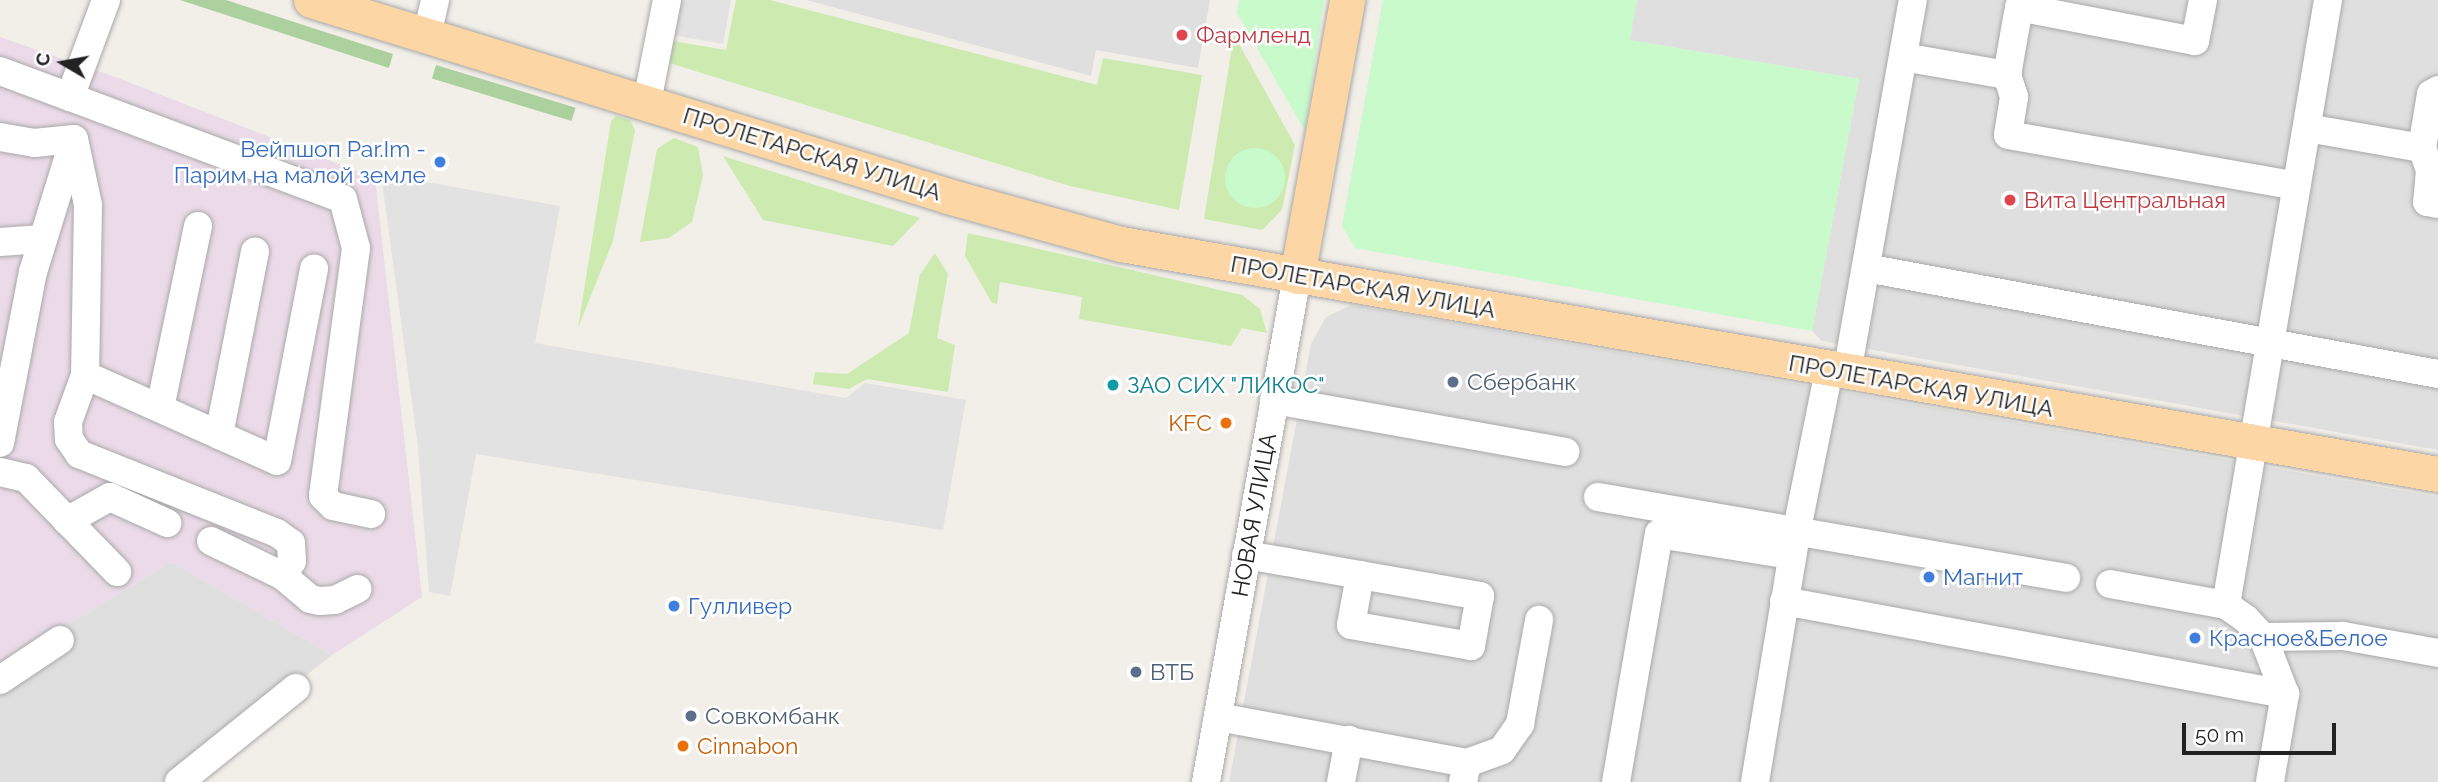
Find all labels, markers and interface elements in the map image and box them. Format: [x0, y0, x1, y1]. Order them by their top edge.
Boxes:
place label: Фармленд [1196, 21, 1311, 49]
marker: Фармленд [1174, 27, 1190, 43]
north arrow [28, 28, 98, 98]
text: С [30, 51, 54, 68]
street label: ПРОЛЕТАРСКАЯ УЛИЦА [680, 102, 944, 206]
place label: Вейпшоп Par.Im - Парим на малой земле [174, 135, 426, 189]
marker: Вейпшоп Par.Im - Парим на малой земле [432, 154, 448, 170]
place label: Вита Центральная [2024, 186, 2226, 214]
marker: Вита Центральная [2002, 192, 2018, 208]
street label: ПРОЛЕТАРСКАЯ УЛИЦА [1229, 250, 1497, 324]
street label: ПРОЛЕТАРСКАЯ УЛИЦА [1787, 349, 2055, 423]
place label: Сбербанк [1467, 368, 1576, 396]
place label: ЗАО СИХ "ЛИКОС" [1127, 371, 1325, 399]
marker: Сбербанк [1445, 374, 1461, 390]
marker: ЗАО СИХ "ЛИКОС" [1105, 377, 1121, 393]
place label: KFC [1168, 409, 1212, 437]
marker: KFC [1218, 415, 1234, 431]
street label: НОВАЯ УЛИЦА [1226, 431, 1282, 599]
place label: Магнит [1943, 563, 2023, 591]
marker: Магнит [1921, 569, 1937, 585]
place label: Гулливер [688, 592, 792, 620]
marker: Гулливер [666, 598, 682, 614]
place label: Красное&Белое [2209, 624, 2388, 652]
marker: Красное&Белое [2187, 630, 2203, 646]
place label: ВТБ [1150, 658, 1194, 686]
marker: ВТБ [1128, 664, 1144, 680]
place label: Совкомбанк [705, 702, 840, 730]
marker: Совкомбанк [683, 708, 699, 724]
scale bar [2186, 708, 2340, 752]
text: 50 m [2195, 722, 2244, 747]
place label: Cinnabon [697, 732, 798, 760]
marker: Cinnabon [675, 738, 691, 754]

